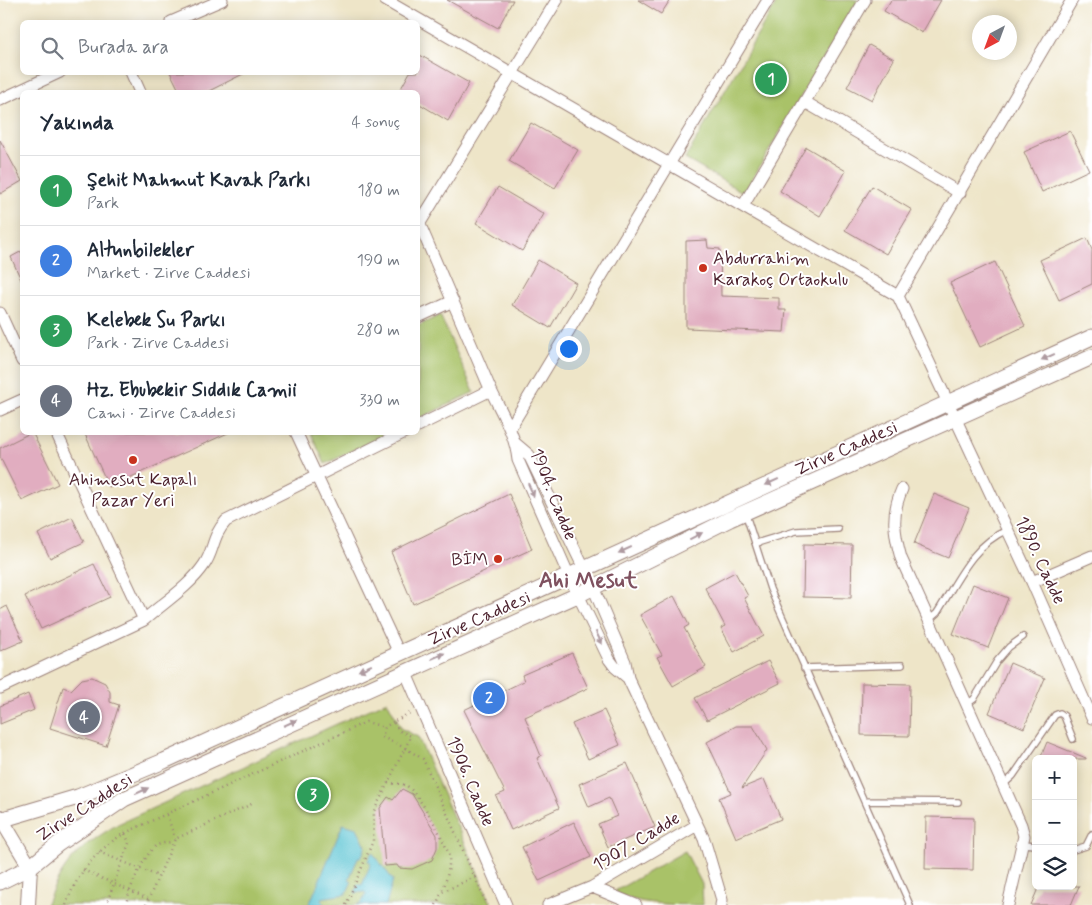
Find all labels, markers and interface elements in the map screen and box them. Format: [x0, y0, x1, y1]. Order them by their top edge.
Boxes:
north arrow [972, 15, 1017, 60]
search box [20, 20, 420, 75]
icon: search [38, 34, 66, 62]
text: Burada ara [78, 35, 169, 60]
pin: 1 [755, 60, 787, 98]
text: Yakında [40, 109, 114, 137]
text: 4 sonuç [351, 112, 400, 133]
text: Şehit Mahmut Kavak Parkı [87, 168, 311, 193]
text: 1 [52, 180, 60, 201]
text: 180 m [357, 180, 400, 201]
text: Park [87, 193, 119, 214]
text: Altunbilekler [87, 238, 194, 263]
place label: Abdurrahim Karakoç Ortaokulu [713, 247, 848, 292]
text: 2 [52, 250, 60, 271]
text: 190 m [357, 250, 400, 271]
marker: Abdurrahim Karakoç Ortaokulu [697, 262, 709, 274]
text: Market · Zirve Caddesi [87, 263, 251, 284]
text: Kelebek Su Parkı [87, 308, 226, 333]
text: 3 [52, 320, 60, 341]
text: 280 m [357, 320, 400, 341]
text: Park · Zirve Caddesi [87, 333, 229, 354]
your location [556, 336, 582, 362]
one-way arrow [1041, 354, 1055, 362]
text: Hz. Ebubekir Sıddık Camii [87, 378, 297, 403]
text: 4 [51, 390, 61, 411]
text: 330 m [359, 390, 400, 411]
text: Cami · Zirve Caddesi [87, 403, 236, 424]
street label: Zirve Caddesi [791, 416, 902, 482]
street label: 1904. Cadde [524, 445, 582, 544]
marker: Ahimesut Kapalı Pazar Yeri [127, 454, 139, 466]
place label: Ahimesut Kapalı Pazar Yeri [69, 468, 197, 513]
one-way arrow [765, 478, 779, 486]
one-way arrow [527, 483, 535, 497]
street label: 1890. Cadde [1009, 512, 1071, 608]
one-way arrow [689, 532, 703, 540]
one-way arrow [617, 546, 632, 554]
place label: BİM [451, 548, 488, 572]
marker: BİM [492, 553, 504, 565]
district label: Ahi Mesut [539, 567, 638, 595]
street label: Zirve Caddesi [424, 586, 535, 652]
one-way arrow [595, 631, 603, 645]
one-way arrow [431, 652, 445, 660]
one-way arrow [358, 665, 372, 673]
pin: 2 [473, 679, 505, 717]
pin: 4 [68, 698, 100, 736]
one-way arrow [283, 719, 297, 727]
street label: 1906. Cadde [440, 733, 500, 830]
map controls [1032, 755, 1077, 890]
button: + [1032, 755, 1077, 800]
street label: Zirve Caddesi [32, 768, 137, 848]
pin: 3 [297, 776, 329, 814]
one-way arrow [135, 787, 149, 795]
button: − [1032, 800, 1077, 845]
street label: 1907. Cadde [588, 806, 685, 877]
button: layers [1032, 845, 1077, 890]

